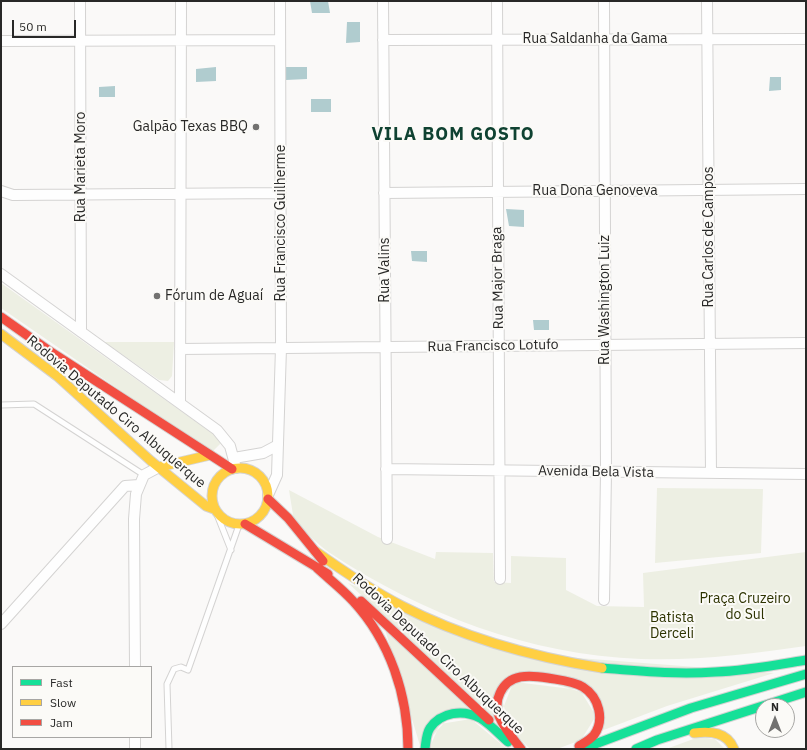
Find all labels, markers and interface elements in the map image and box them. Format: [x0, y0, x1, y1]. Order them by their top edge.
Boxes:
scale bar [14, 12, 78, 38]
text: 50 m [19, 19, 47, 34]
street label: Rua Saldanha da Gama [522, 31, 668, 47]
street label: Rua Marieta Moro [73, 112, 89, 222]
place label: Galpão Texas BBQ [133, 119, 248, 135]
marker: Galpão Texas BBQ [251, 122, 261, 132]
district label: VILA BOM GOSTO [371, 124, 535, 146]
street label: Rua Francisco Guilherme [273, 145, 289, 301]
street label: Rua Carlos de Campos [701, 166, 717, 308]
street label: Rua Dona Genoveva [532, 183, 658, 199]
street label: Rua Major Braga [489, 226, 507, 330]
street label: Rua Washington Luiz [597, 235, 613, 365]
street label: Rua Valins [377, 237, 393, 303]
place label: Fórum de Aguaí [165, 288, 263, 304]
marker: Fórum de Aguaí [152, 291, 162, 301]
street label: Rodovia Deputado Ciro Albuquerque [23, 332, 209, 492]
street label: Rua Francisco Lotufo [427, 336, 559, 356]
street label: Avenida Bela Vista [538, 463, 654, 481]
street label: Rodovia Deputado Ciro Albuquerque [349, 570, 527, 738]
park label: Praça Cruzeiro do Sul [700, 591, 790, 624]
park label: Batista Derceli [650, 610, 694, 642]
legend [12, 666, 152, 738]
text: Fast [50, 675, 73, 690]
text: Slow [50, 695, 76, 710]
north arrow [755, 698, 795, 738]
text: N [771, 700, 779, 714]
text: Jam [50, 715, 73, 730]

